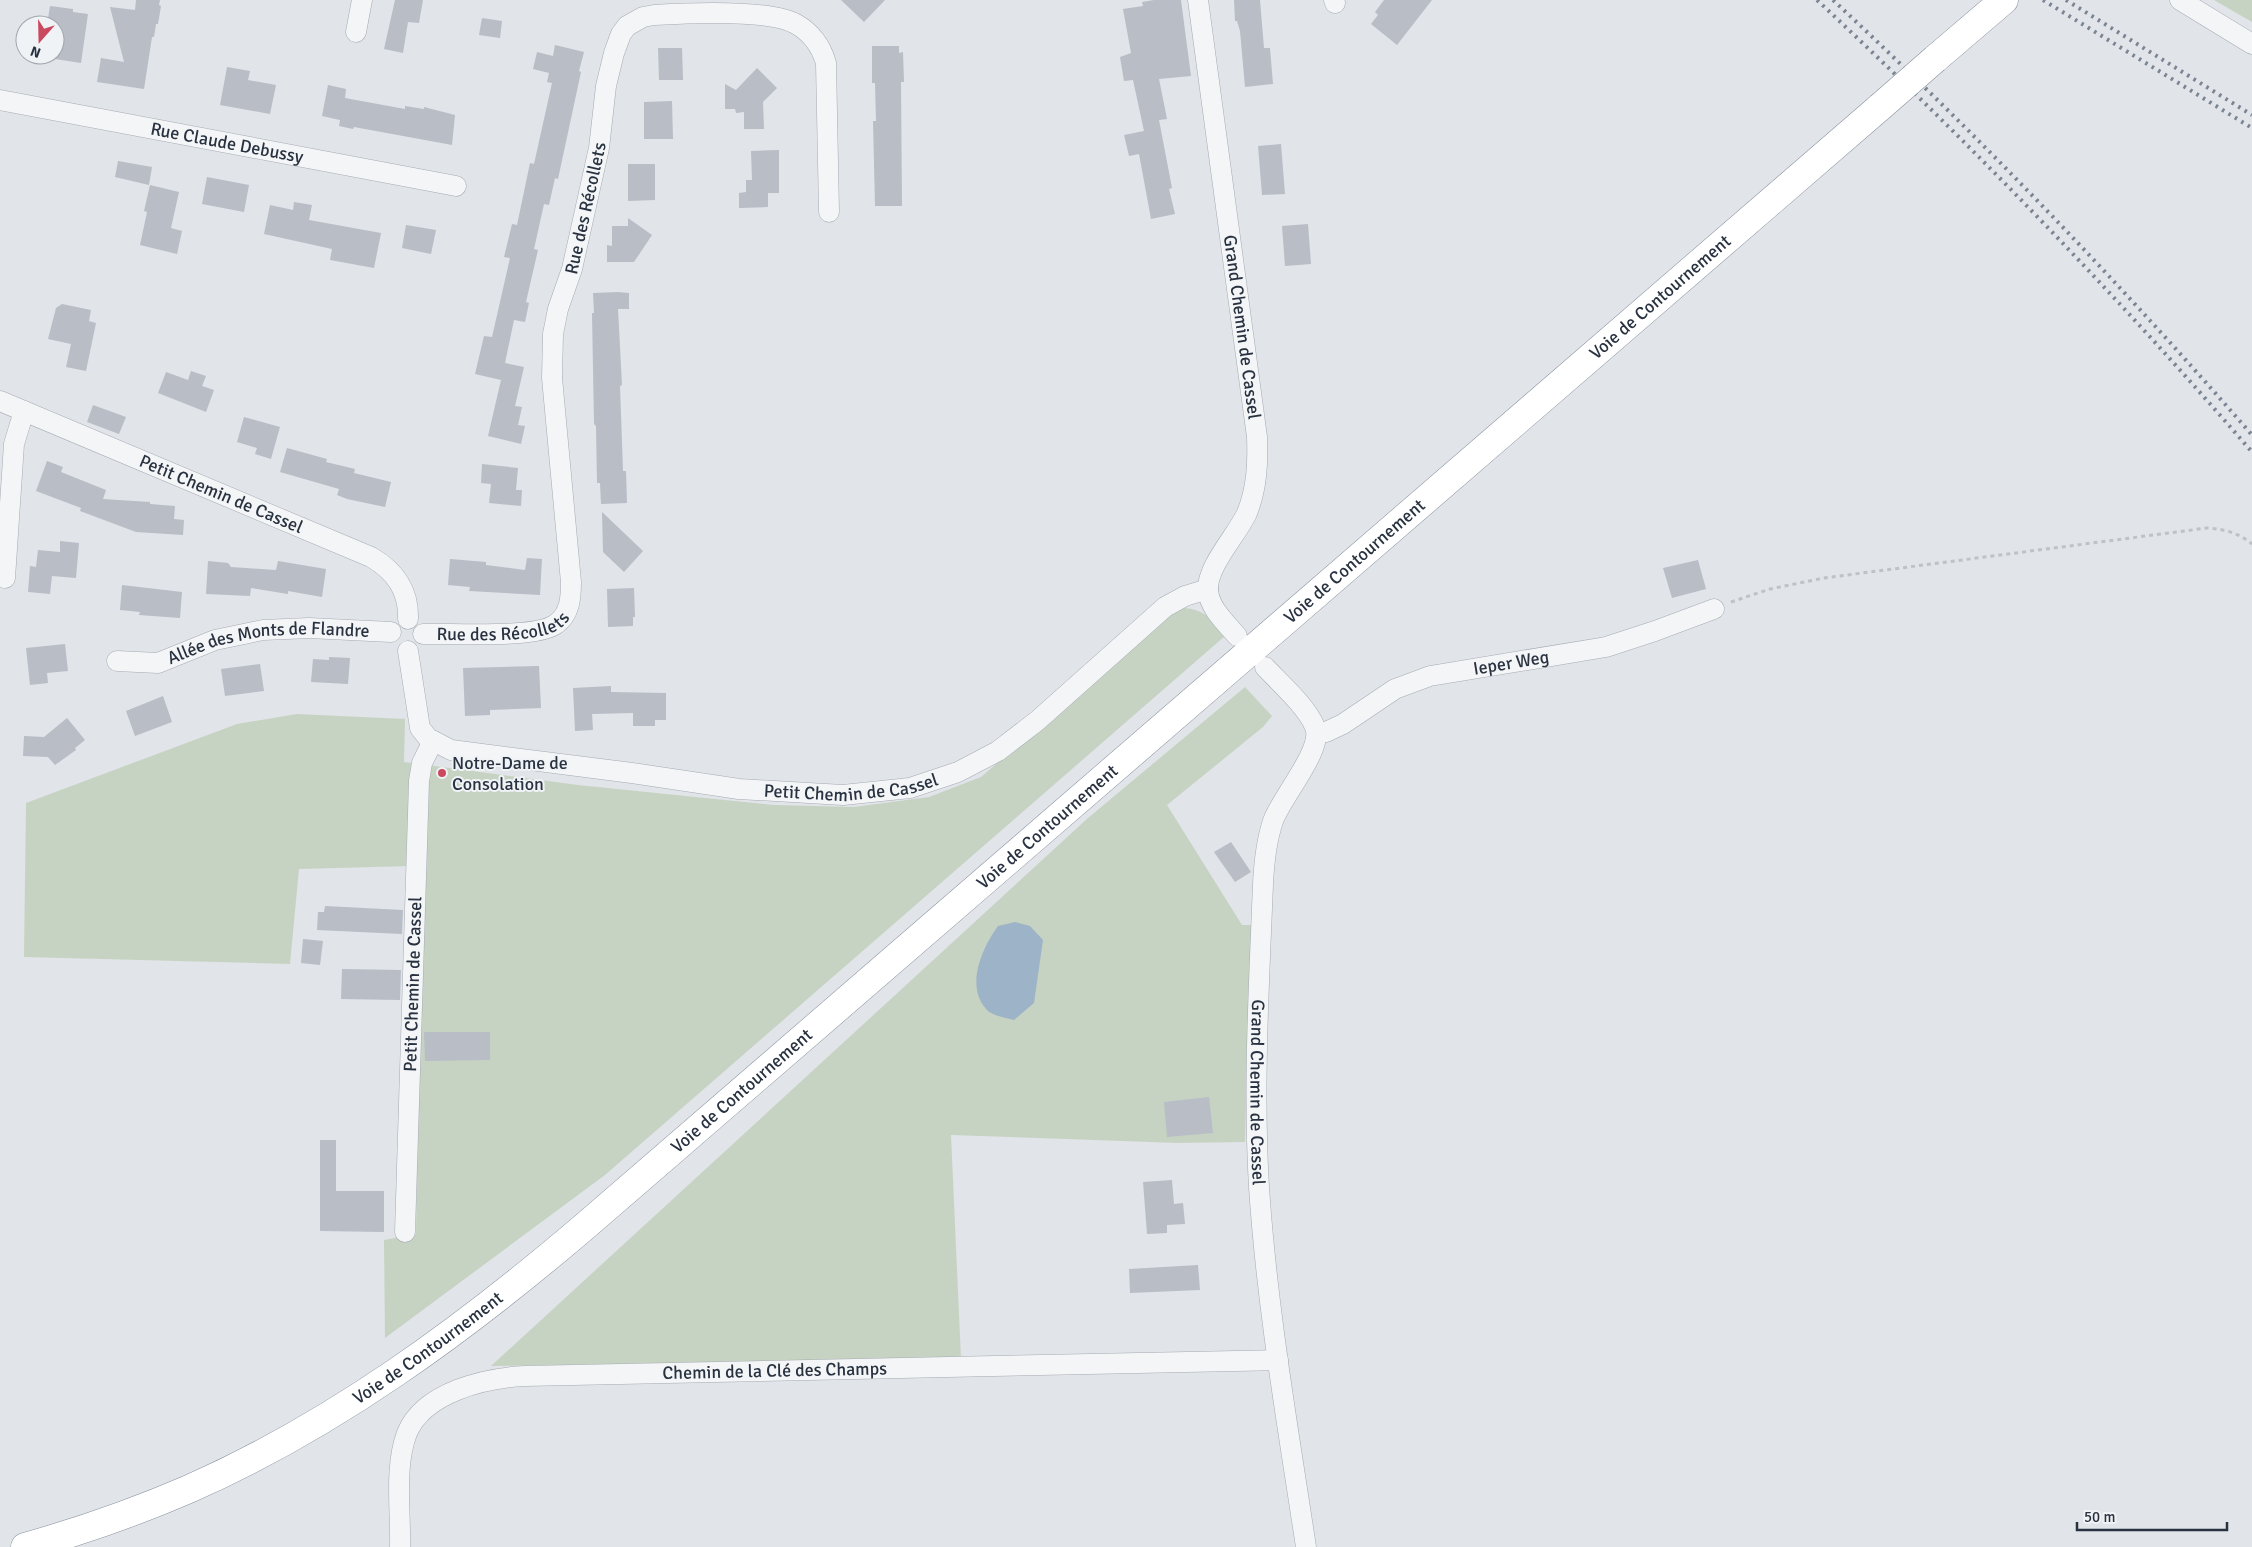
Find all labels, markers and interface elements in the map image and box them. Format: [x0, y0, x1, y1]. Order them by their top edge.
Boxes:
north arrow [15, 15, 65, 65]
text: N [28, 42, 43, 61]
street label: Rue Claude Debussy [149, 118, 306, 168]
street label: Rue des Récollets [560, 141, 611, 276]
street label: Voie de Contournement [1585, 230, 1735, 364]
street label: Grand Chemin de Cassel [1219, 233, 1265, 421]
street label: Petit Chemin de Cassel [136, 450, 306, 538]
street label: Voie de Contournement [1279, 494, 1430, 628]
street label: Rue des Récollets [437, 607, 574, 645]
street label: Allée des Monts de Flandre [164, 617, 370, 669]
street label: Ieper Weg [1471, 646, 1551, 680]
place label: Notre-Dame de Consolation [452, 752, 568, 795]
street label: Voie de Contournement [972, 760, 1122, 894]
marker: Notre-Dame de Consolation [436, 767, 448, 779]
street label: Petit Chemin de Cassel [763, 768, 941, 806]
street label: Petit Chemin de Cassel [399, 896, 426, 1072]
street label: Grand Chemin de Cassel [1245, 999, 1270, 1186]
street label: Voie de Contournement [666, 1024, 817, 1158]
street label: Voie de Contournement [348, 1287, 507, 1409]
street label: Chemin de la Clé des Champs [662, 1357, 887, 1384]
scale bar [2077, 1500, 2227, 1532]
text: 50 m [2084, 1508, 2115, 1526]

